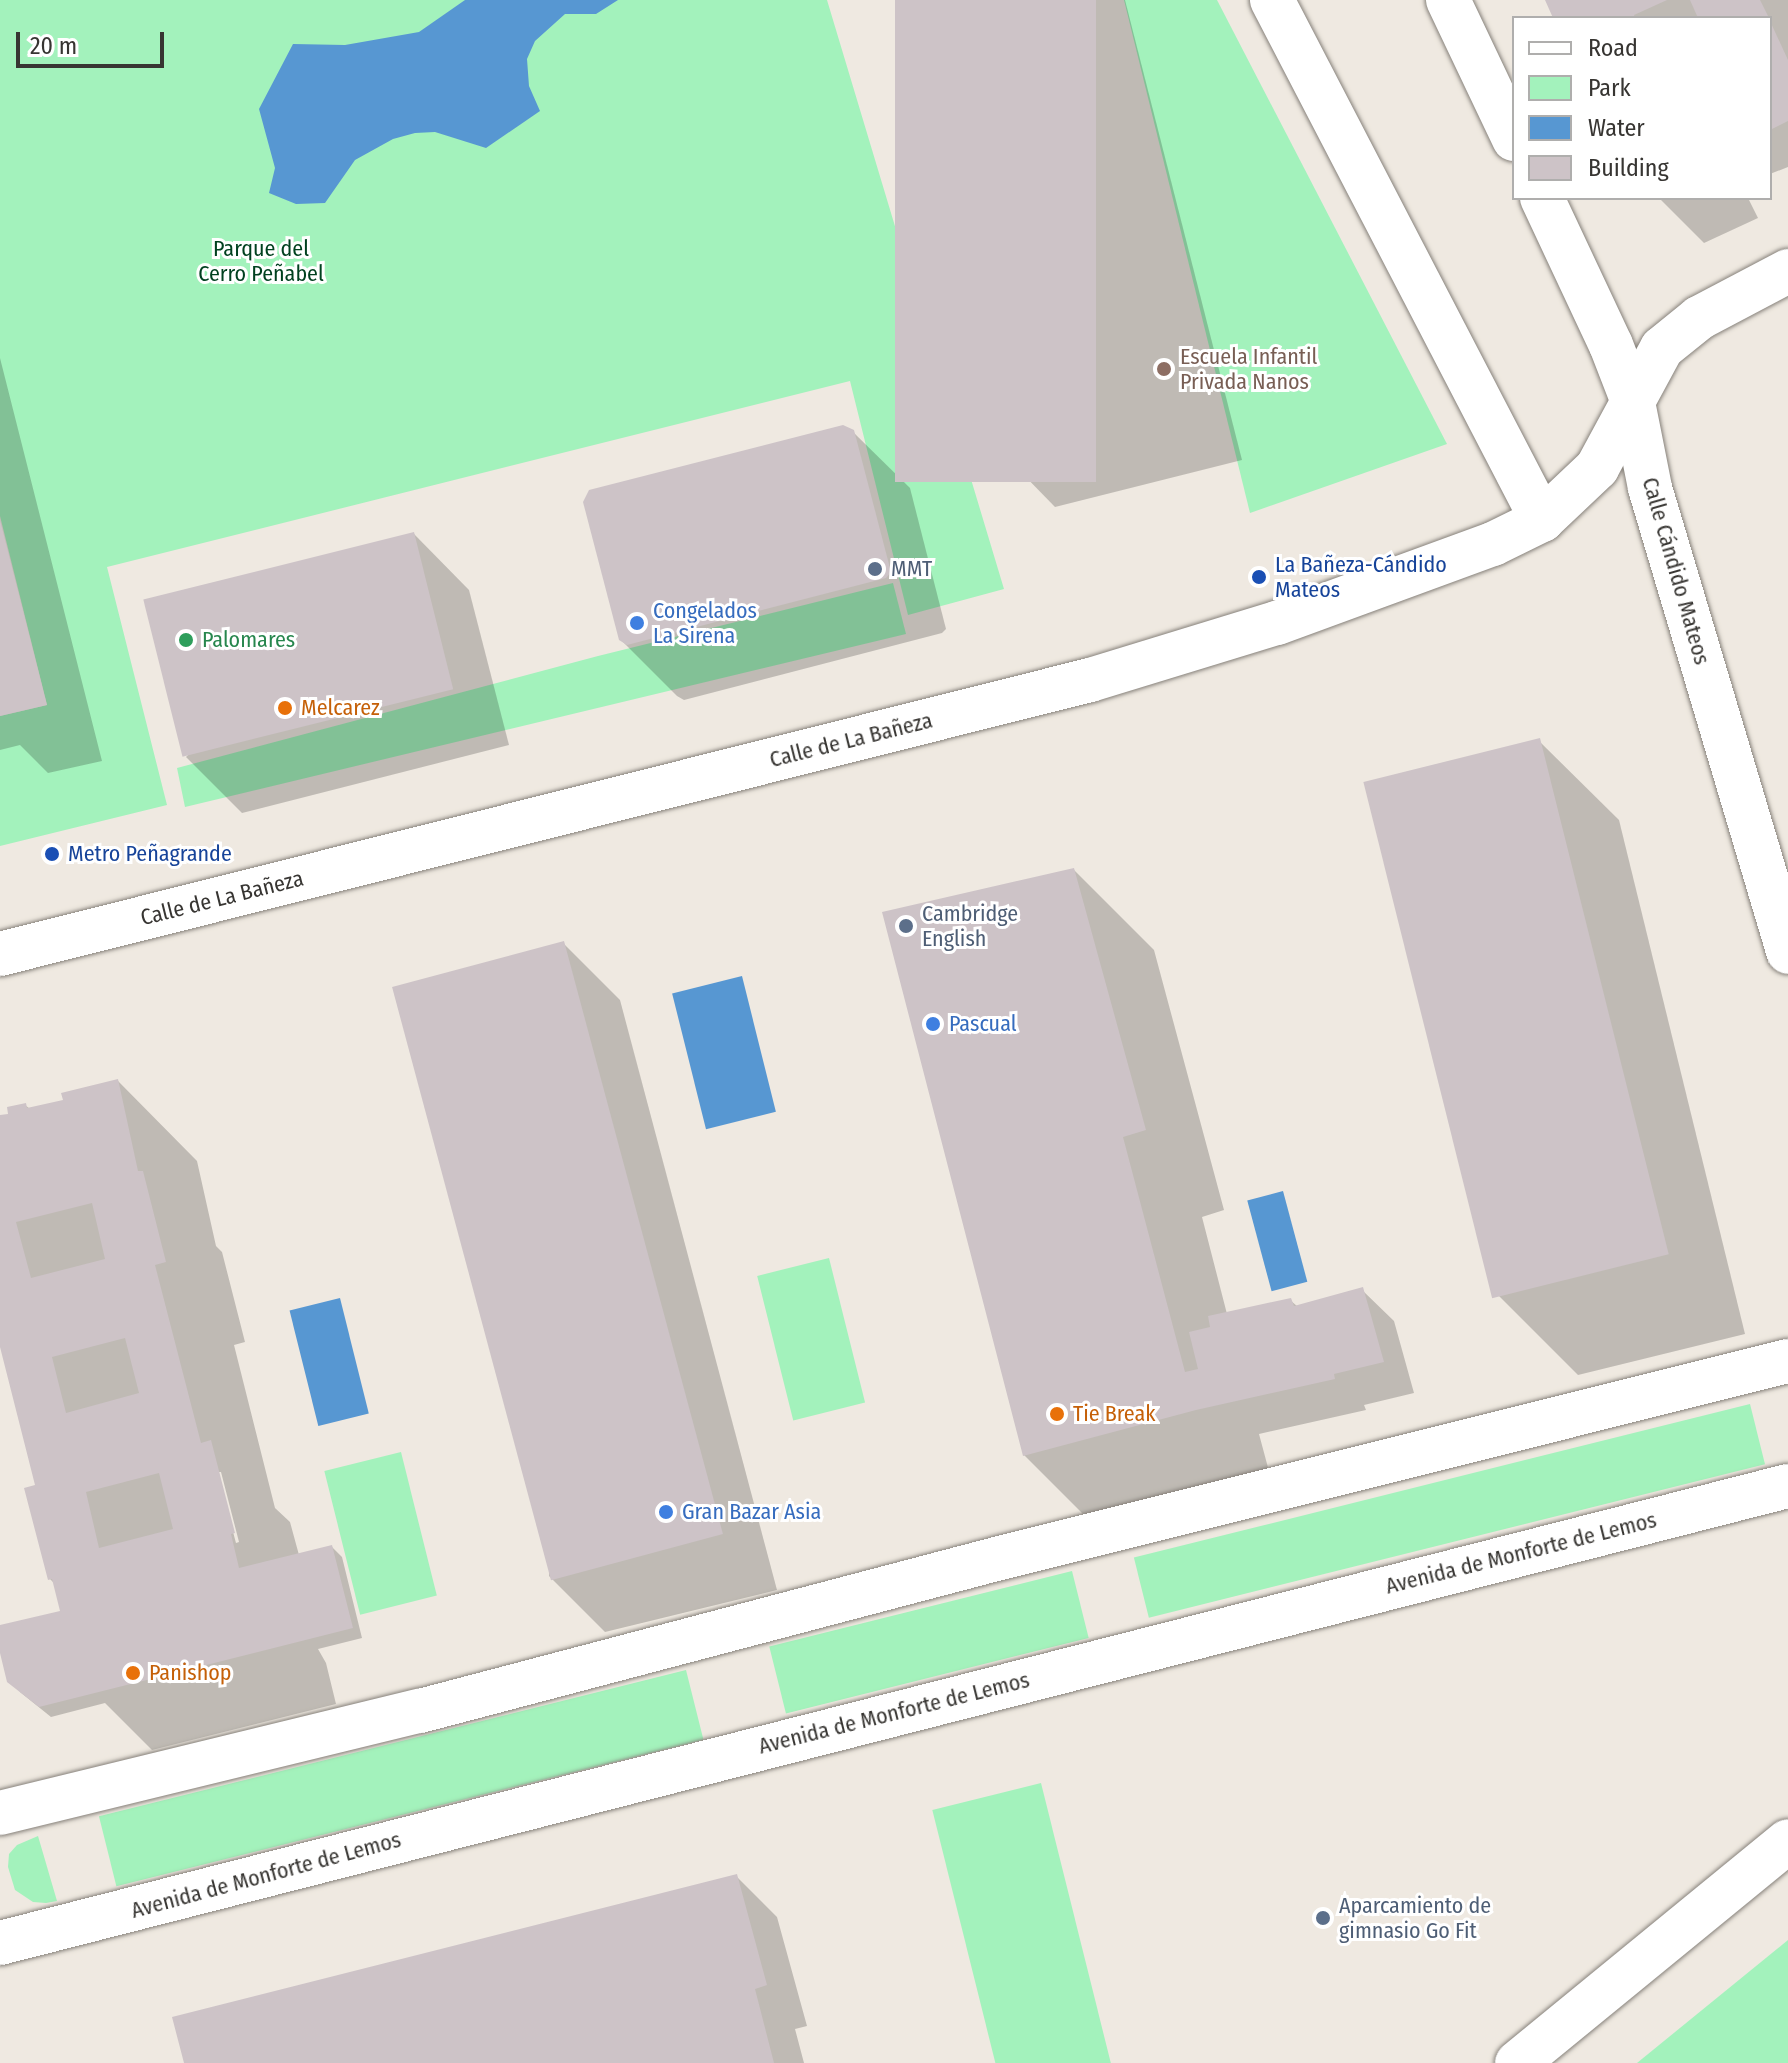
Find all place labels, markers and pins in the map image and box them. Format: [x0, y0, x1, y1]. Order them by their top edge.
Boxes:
place label: Escuela Infantil Privada Nanos [1180, 343, 1317, 394]
marker: Escuela Infantil Privada Nanos [1155, 360, 1173, 378]
place label: La Bañeza-Cándido Mateos [1275, 551, 1447, 602]
place label: MMT [891, 556, 932, 582]
marker: MMT [866, 560, 884, 578]
marker: La Bañeza-Cándido Mateos [1250, 568, 1268, 586]
place label: Congelados La Sirena [653, 597, 757, 648]
marker: Congelados La Sirena [628, 614, 646, 632]
place label: Palomares [202, 627, 295, 653]
marker: Palomares [177, 631, 195, 649]
place label: Melcarez [301, 695, 380, 721]
marker: Melcarez [276, 699, 294, 717]
place label: Metro Peñagrande [68, 841, 232, 867]
marker: Metro Peñagrande [43, 845, 61, 863]
place label: Cambridge English [922, 900, 1018, 952]
marker: Cambridge English [897, 917, 915, 935]
place label: Pascual [949, 1011, 1016, 1037]
marker: Pascual [924, 1015, 942, 1033]
place label: Tie Break [1073, 1401, 1156, 1427]
marker: Tie Break [1048, 1405, 1066, 1423]
place label: Gran Bazar Asia [682, 1499, 821, 1525]
marker: Gran Bazar Asia [657, 1503, 675, 1521]
place label: Panishop [149, 1660, 232, 1686]
marker: Panishop [124, 1664, 142, 1682]
place label: Aparcamiento de gimnasio Go Fit [1339, 1892, 1491, 1944]
marker: Aparcamiento de gimnasio Go Fit [1314, 1909, 1332, 1927]

